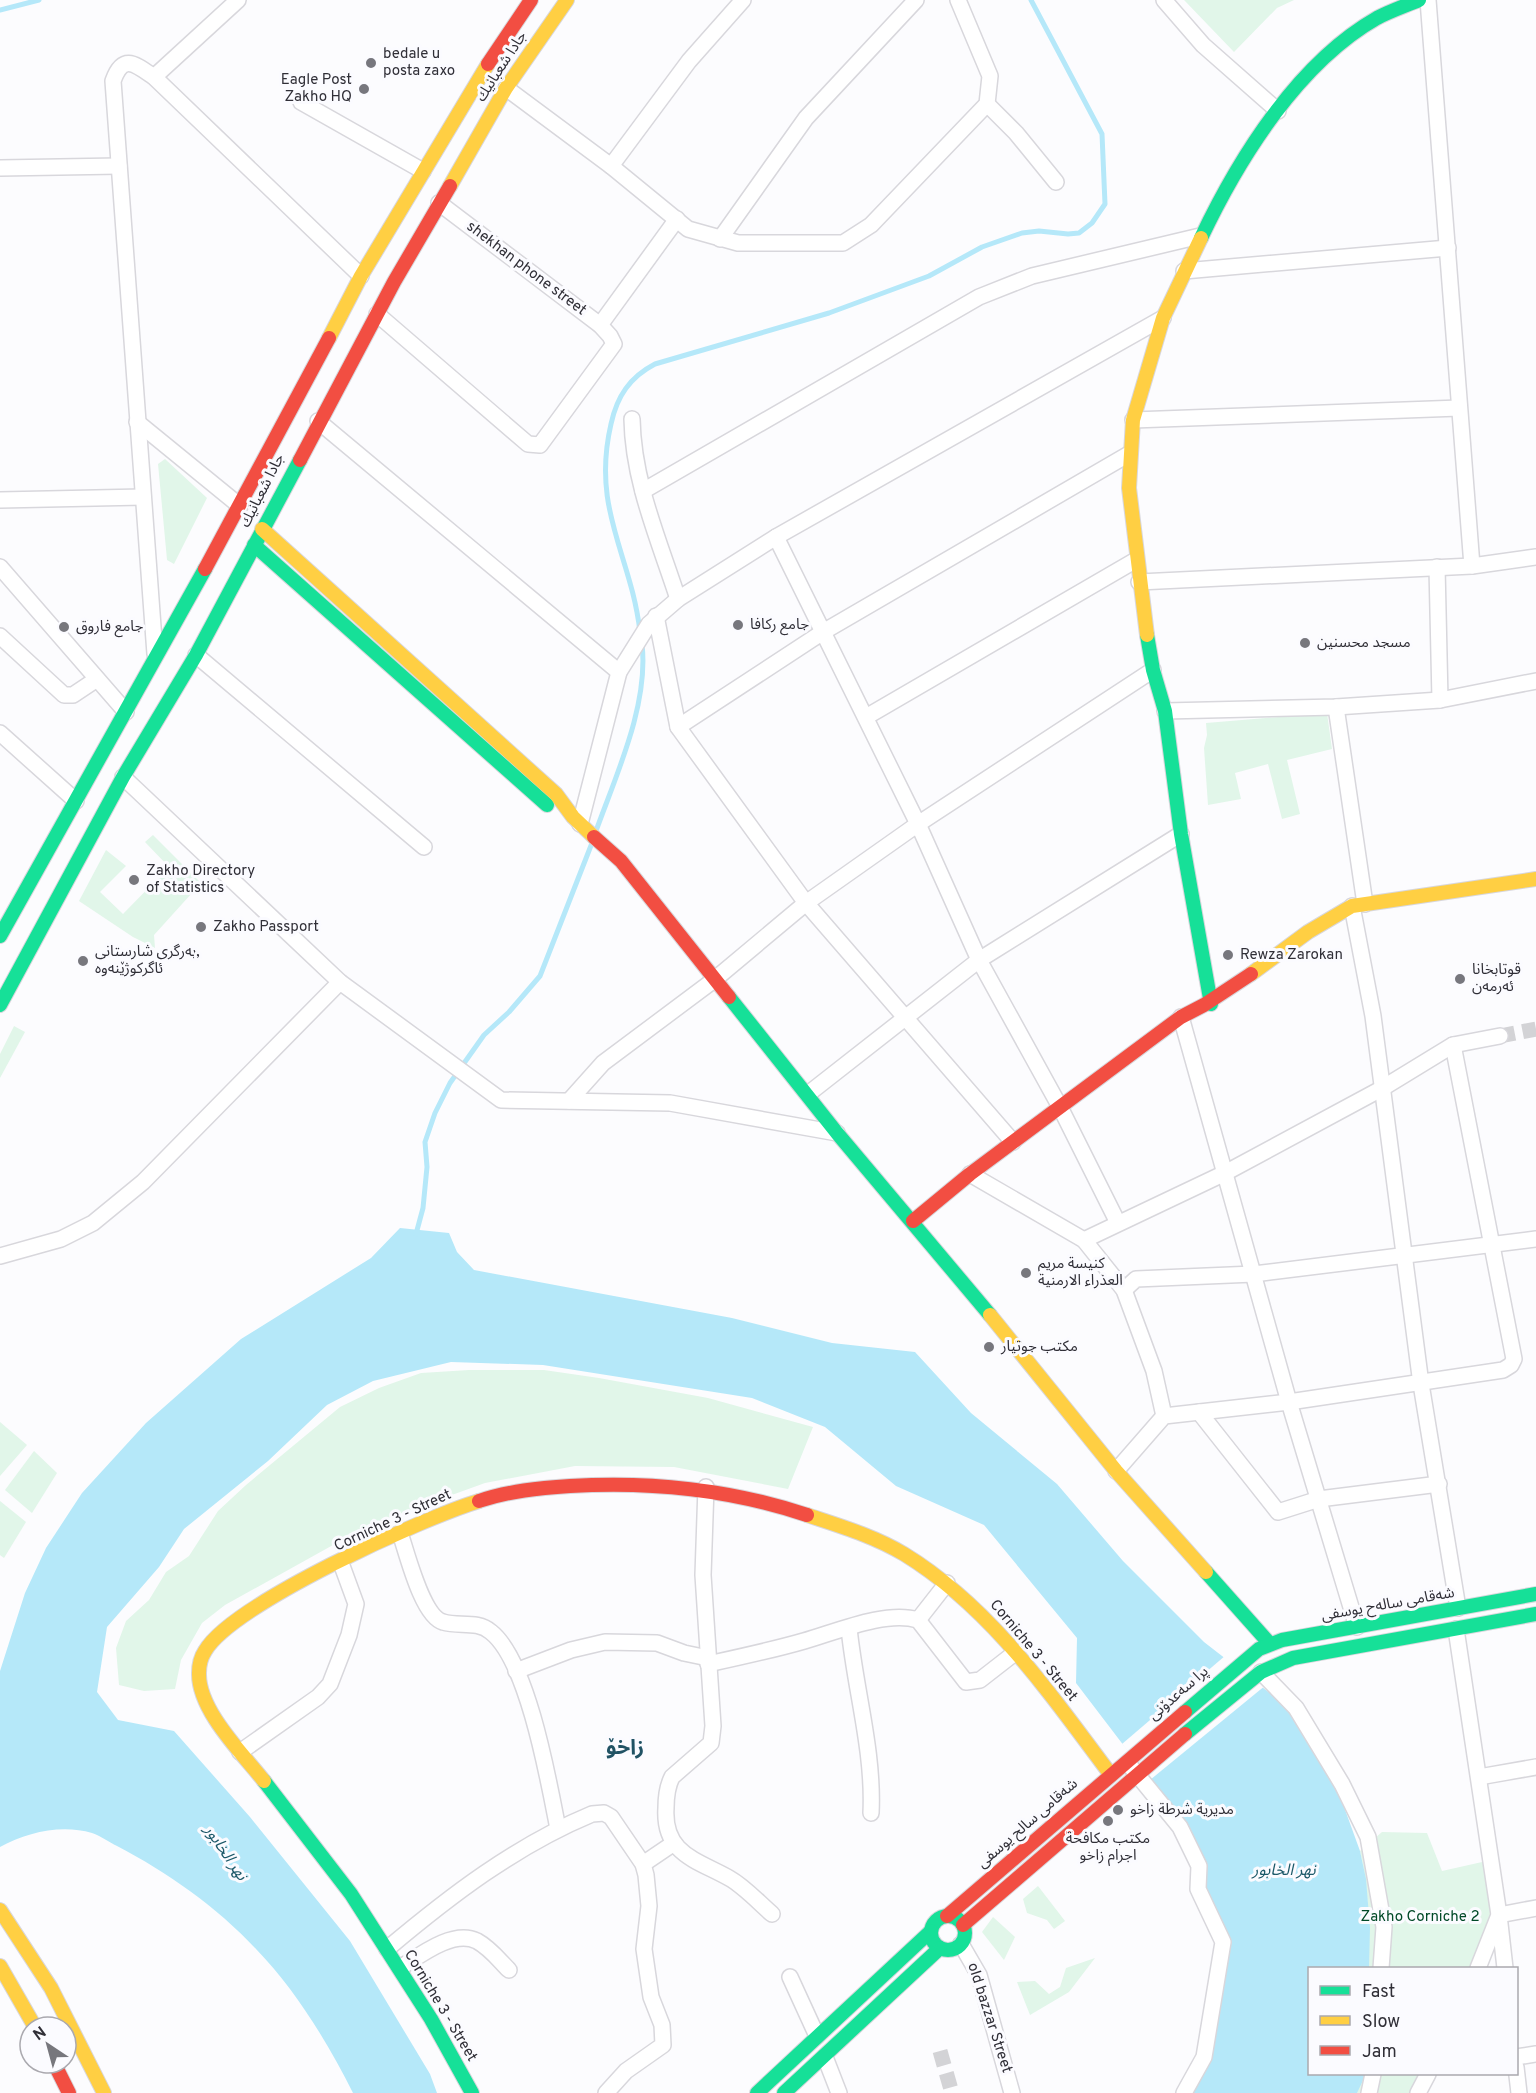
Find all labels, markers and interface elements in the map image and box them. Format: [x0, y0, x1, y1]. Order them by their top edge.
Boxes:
street label: جادا شعبانيك [472, 28, 532, 106]
place label: bedale u posta zaxo [383, 45, 455, 81]
marker: bedale u posta zaxo [364, 56, 378, 70]
place label: Eagle Post Zakho HQ [281, 71, 352, 107]
marker: Eagle Post Zakho HQ [357, 82, 371, 96]
street label: shekhan phone street [462, 218, 590, 320]
street label: جادا شعبانيك [236, 451, 290, 531]
place label: جامع ركافا [750, 616, 809, 636]
place label: جامع فاروق [76, 618, 144, 638]
marker: جامع ركافا [731, 618, 745, 632]
marker: جامع فاروق [57, 620, 71, 634]
place label: مسجد محسنين [1317, 634, 1411, 653]
marker: مسجد محسنين [1298, 636, 1312, 650]
place label: Zakho Directory of Statistics [146, 862, 255, 898]
marker: Zakho Directory of Statistics [127, 873, 141, 887]
place label: Zakho Passport [213, 918, 319, 937]
marker: Zakho Passport [194, 920, 208, 934]
place label: بەرگری شارستانی, ئاگرکوژێنەوە [95, 943, 200, 979]
place label: Rewza Zarokan [1240, 946, 1343, 965]
marker: Rewza Zarokan [1221, 948, 1235, 962]
marker: بەرگری شارستانی, ئاگرکوژێنەوە [76, 954, 90, 968]
place label: قوتابخانا ئه‌رمه‌ن [1472, 961, 1521, 997]
marker: قوتابخانا ئه‌رمه‌ن [1453, 972, 1467, 986]
place label: كنيسة مريم العذراء الارمنية [1038, 1255, 1123, 1291]
marker: كنيسة مريم العذراء الارمنية [1019, 1266, 1033, 1280]
place label: مکتب جوتیار [1000, 1338, 1078, 1357]
marker: مکتب جوتیار [982, 1340, 996, 1354]
street label: Corniche 3 - Street [331, 1486, 455, 1556]
street label: شەقامی سالەح یوسفی [1320, 1584, 1456, 1627]
street label: Corniche 3 - Street [985, 1596, 1081, 1706]
street label: پرا سەعدۆنی [1145, 1663, 1213, 1725]
district label: زاخۆ [606, 1735, 644, 1762]
street label: شەقامی سالح یوسفی [974, 1775, 1083, 1874]
place label: مديرية شرطة زاخو [1130, 1801, 1234, 1820]
marker: مديرية شرطة زاخو [1111, 1803, 1125, 1817]
marker: مكتب مكافحة اجرام زاخو [1101, 1814, 1115, 1828]
water label: نهر الخابور [198, 1820, 252, 1886]
place label: مكتب مكافحة اجرام زاخو [1066, 1830, 1150, 1866]
water label: نهر الخابور [1251, 1861, 1317, 1881]
park label: Zakho Corniche 2 [1360, 1908, 1480, 1927]
street label: Corniche 3 - Street [399, 1947, 481, 2065]
street label: old bazzar Street [962, 1961, 1016, 2075]
legend [1308, 1967, 1518, 2075]
text: Fast [1362, 1981, 1395, 2004]
text: Slow [1362, 2011, 1400, 2034]
north arrow [18, 2015, 78, 2075]
text: N [30, 2023, 51, 2046]
text: Jam [1362, 2041, 1397, 2064]

